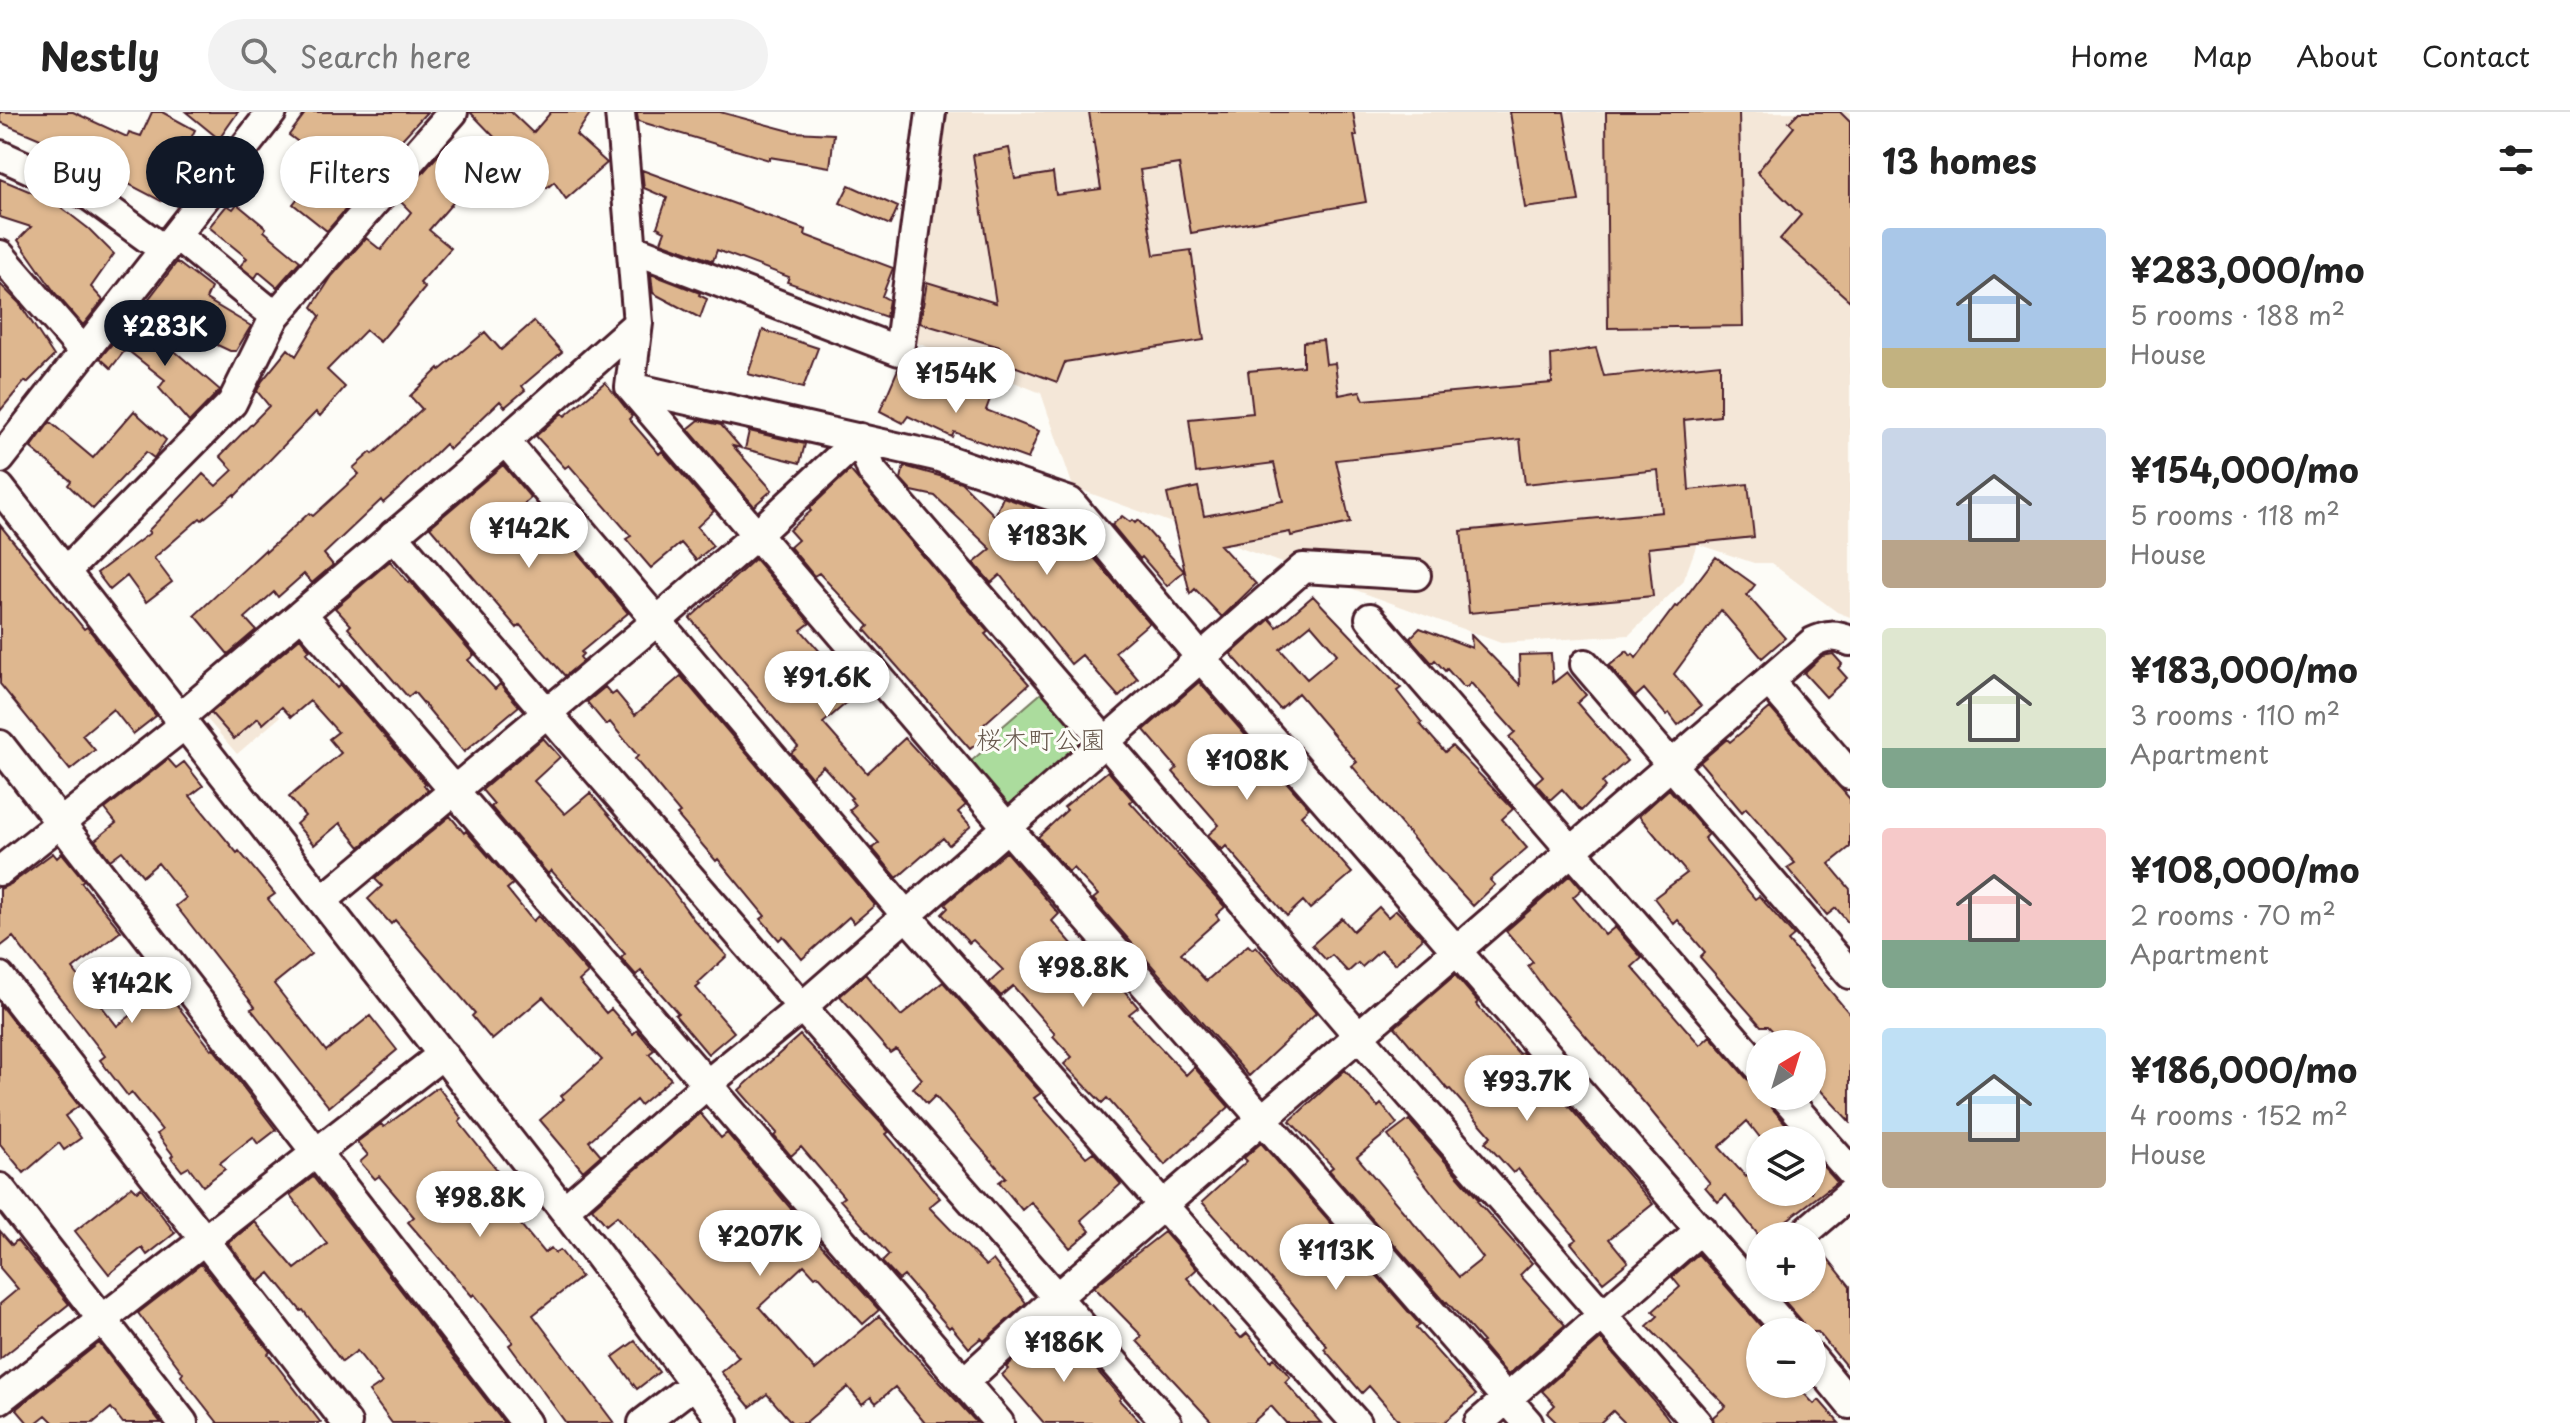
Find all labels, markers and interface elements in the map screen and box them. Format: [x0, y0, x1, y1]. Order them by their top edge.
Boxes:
search box [208, 19, 768, 91]
text: Nestly [40, 27, 160, 84]
icon: search [236, 33, 280, 77]
text: Search here [300, 33, 471, 78]
text: Home [2070, 34, 2148, 77]
text: Map [2192, 34, 2252, 77]
text: About [2296, 34, 2378, 77]
text: Contact [2422, 34, 2530, 77]
text: 13 homes [1882, 134, 2037, 186]
chip: Buy [24, 136, 130, 208]
chip: Rent [146, 136, 264, 208]
chip: Filters [280, 136, 419, 208]
chip: New [435, 136, 549, 208]
icon: filters [2494, 138, 2538, 182]
text: ¥283,000/mo [2130, 243, 2365, 295]
icon: home [1946, 260, 2042, 356]
text: 5 rooms · 188 m² [2130, 295, 2345, 334]
pin: ¥283K [109, 300, 221, 368]
text: ¥283K [122, 306, 208, 345]
text: House [2130, 334, 2206, 373]
pin: ¥154K [900, 347, 1012, 415]
text: ¥154K [915, 353, 997, 392]
text: ¥154,000/mo [2130, 443, 2359, 495]
icon: home [1946, 460, 2042, 556]
text: 5 rooms · 118 m² [2130, 495, 2340, 534]
pin: ¥142K [473, 502, 585, 570]
text: ¥142K [488, 508, 570, 547]
pin: ¥183K [991, 509, 1103, 577]
text: ¥183K [1007, 515, 1087, 554]
text: House [2130, 534, 2206, 573]
text: ¥183,000/mo [2130, 643, 2358, 695]
pin: ¥91.6K [762, 651, 892, 719]
text: ¥91.6K [783, 657, 871, 696]
icon: home [1946, 660, 2042, 756]
text: 3 rooms · 110 m² [2130, 695, 2340, 734]
park label: 桜木町公園 [976, 719, 1106, 758]
pin: ¥108K [1191, 734, 1303, 802]
text: Apartment [2130, 734, 2269, 773]
text: ¥108K [1205, 740, 1289, 779]
text: ¥108,000/mo [2130, 843, 2359, 895]
icon: home [1946, 860, 2042, 956]
text: 2 rooms · 70 m² [2130, 895, 2336, 934]
text: Apartment [2130, 934, 2269, 973]
pin: ¥98.8K [1018, 941, 1148, 1009]
text: ¥98.8K [1037, 947, 1129, 986]
pin: ¥142K [76, 957, 188, 1025]
text: ¥142K [91, 963, 173, 1002]
north arrow [1746, 1030, 1826, 1110]
map controls [1746, 1030, 1826, 1398]
text: ¥186,000/mo [2130, 1043, 2357, 1095]
pin: ¥93.7K [1462, 1055, 1592, 1123]
icon: home [1946, 1060, 2042, 1156]
text: ¥93.7K [1482, 1061, 1572, 1100]
text: 4 rooms · 152 m² [2130, 1095, 2348, 1134]
button: layers [1746, 1126, 1826, 1206]
text: House [2130, 1134, 2206, 1173]
pin: ¥98.8K [415, 1171, 545, 1239]
text: ¥98.8K [434, 1177, 526, 1216]
pin: ¥207K [704, 1210, 816, 1278]
text: ¥207K [717, 1216, 803, 1255]
button: + [1746, 1222, 1826, 1302]
pin: ¥113K [1280, 1224, 1392, 1292]
text: ¥113K [1298, 1230, 1374, 1269]
pin: ¥186K [1008, 1316, 1120, 1384]
button: − [1746, 1318, 1826, 1398]
text: ¥186K [1024, 1322, 1104, 1361]

